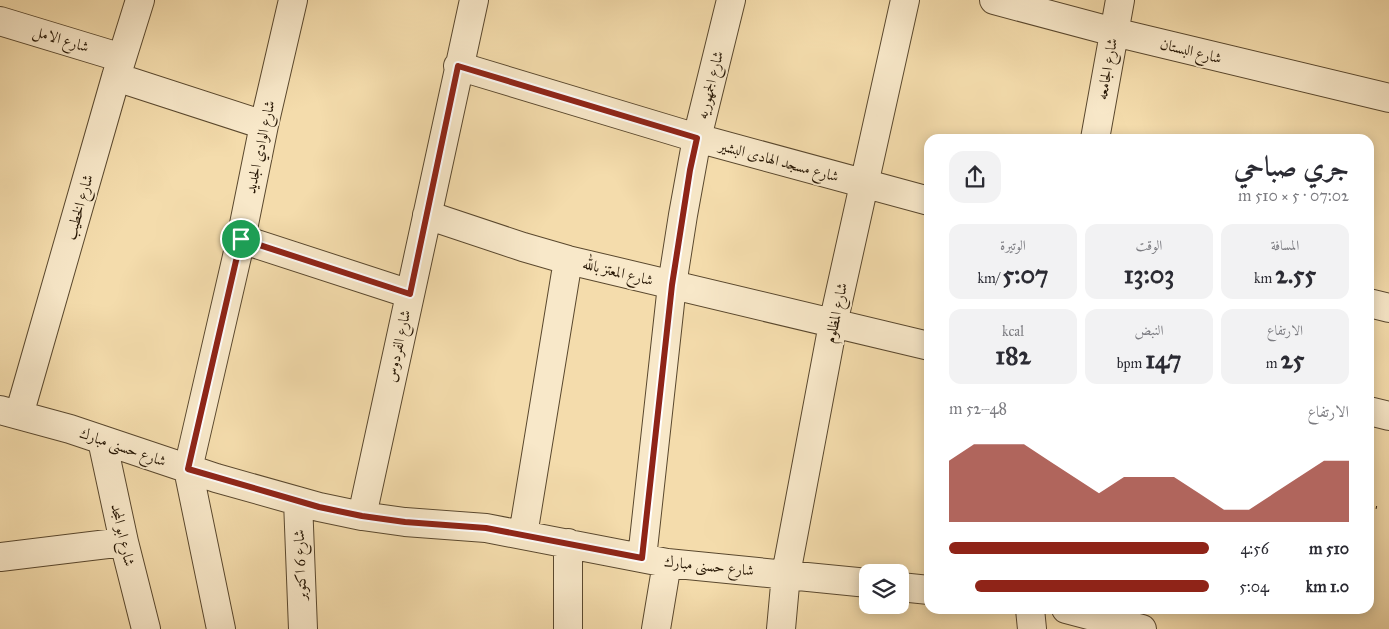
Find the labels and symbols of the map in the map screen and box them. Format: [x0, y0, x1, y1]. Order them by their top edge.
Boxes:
street label: شارع الامل [30, 22, 91, 60]
street label: شارع البستان [1157, 35, 1224, 71]
street label: شارع الجامعه [1093, 37, 1125, 102]
street label: شارع الجمهوريه [693, 49, 731, 122]
street label: شارع الوادي الجديد [241, 99, 283, 196]
street label: شارع مسجد الهادى البشير [714, 136, 841, 190]
street label: شارع الخطيب [61, 172, 101, 243]
pin [220, 218, 262, 260]
street label: شارع المعتز بالله [580, 252, 656, 293]
street label: شارع المظلوم [821, 281, 855, 346]
street label: شارع الفردوس [382, 308, 418, 385]
street label: شارع حسنى مبارك [76, 424, 169, 474]
street label: شارع ابو المجد [103, 502, 139, 569]
street label: شارع 6 اكتوبر [290, 529, 314, 603]
street label: شارع حسنى مبارك [663, 552, 755, 584]

